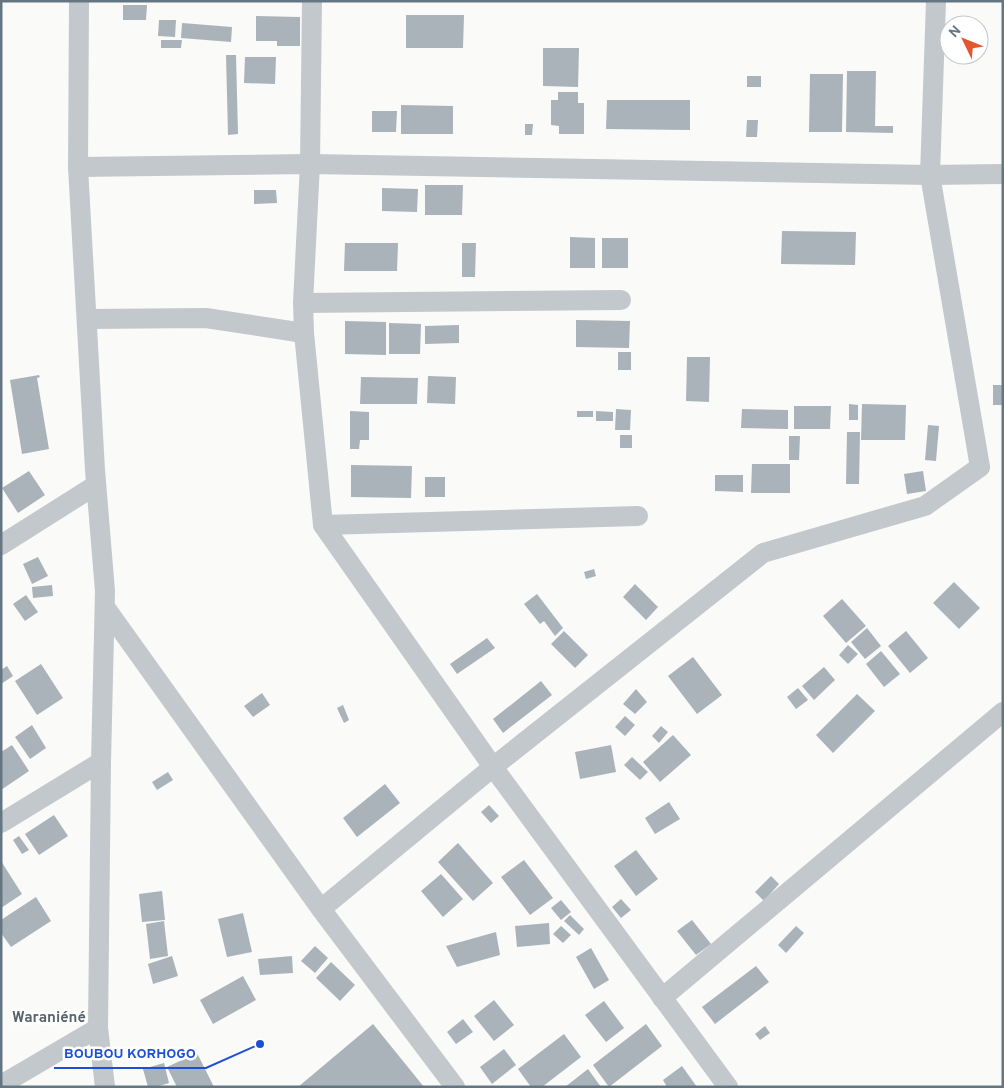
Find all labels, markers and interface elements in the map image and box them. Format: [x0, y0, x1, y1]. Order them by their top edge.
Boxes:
north arrow [939, 15, 989, 65]
text: N [946, 23, 965, 42]
district label: Waraniéné [12, 1009, 86, 1028]
callout: BOUBOU KORHOGO [54, 1039, 206, 1068]
text: BOUBOU KORHOGO [64, 1046, 196, 1063]

